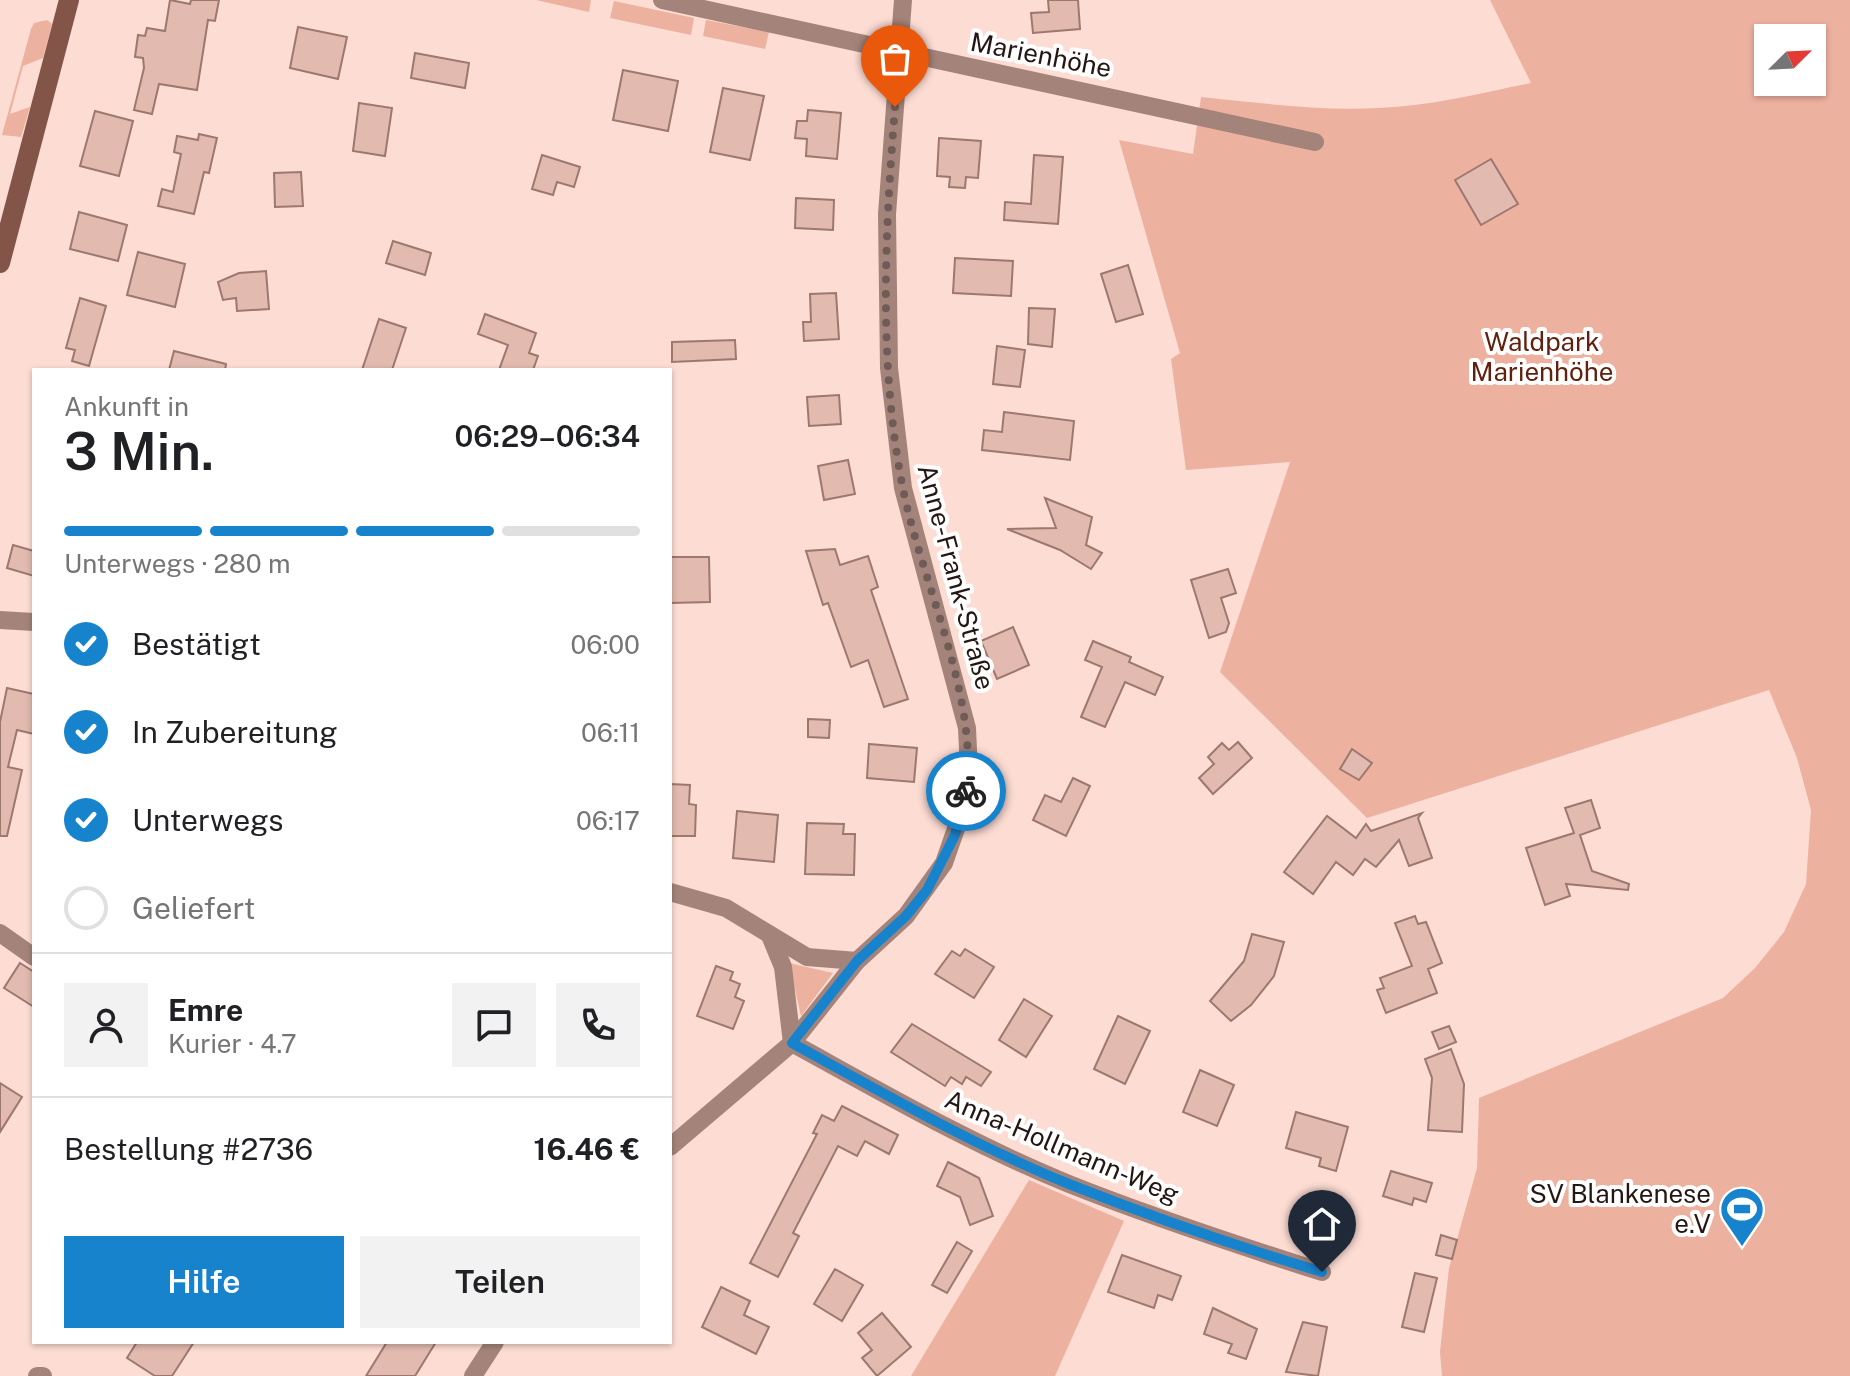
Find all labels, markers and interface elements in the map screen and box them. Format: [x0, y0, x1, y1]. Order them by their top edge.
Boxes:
north arrow [1754, 24, 1826, 96]
map controls [1754, 24, 1826, 96]
pin [861, 25, 929, 107]
street label: Marienhöhe [968, 26, 1114, 83]
icon: bag [873, 37, 917, 81]
park label: Waldpark Marienhöhe [1470, 326, 1614, 387]
text: Ankunft in [64, 391, 189, 422]
text: 06:29–06:34 [455, 418, 640, 454]
text: 3 Min. [64, 421, 214, 482]
street label: Anne-Frank-Straße [911, 461, 1001, 693]
text: Unterwegs · 280 m [64, 548, 290, 579]
icon: check [64, 622, 108, 666]
text: Bestätigt [132, 626, 261, 662]
text: 06:00 [571, 629, 640, 660]
icon: check [64, 710, 108, 754]
text: In Zubereitung [132, 714, 338, 750]
text: 06:11 [581, 717, 640, 748]
courier [926, 751, 1006, 831]
icon: bike [944, 769, 988, 813]
icon: check [64, 798, 108, 842]
text: Unterwegs [132, 802, 283, 838]
text: 06:17 [576, 805, 640, 836]
text: Geliefert [132, 890, 255, 926]
button: person [64, 983, 148, 1067]
button: chat [452, 983, 536, 1067]
button: phone [556, 983, 640, 1067]
text: Emre [168, 992, 243, 1028]
text: Kurier · 4.7 [168, 1028, 297, 1059]
street label: Anna-Hollmann-Weg [940, 1083, 1184, 1210]
text: Bestellung #2736 [64, 1131, 313, 1167]
text: 16.46 € [534, 1131, 640, 1167]
place label: SV Blankenese e.V [1529, 1178, 1711, 1239]
sports icon: SV Blankenese e.V [1718, 1185, 1766, 1248]
pin [1288, 1190, 1356, 1272]
icon: home [1300, 1202, 1344, 1246]
button: Hilfe [64, 1236, 344, 1328]
button: Teilen [360, 1236, 640, 1328]

